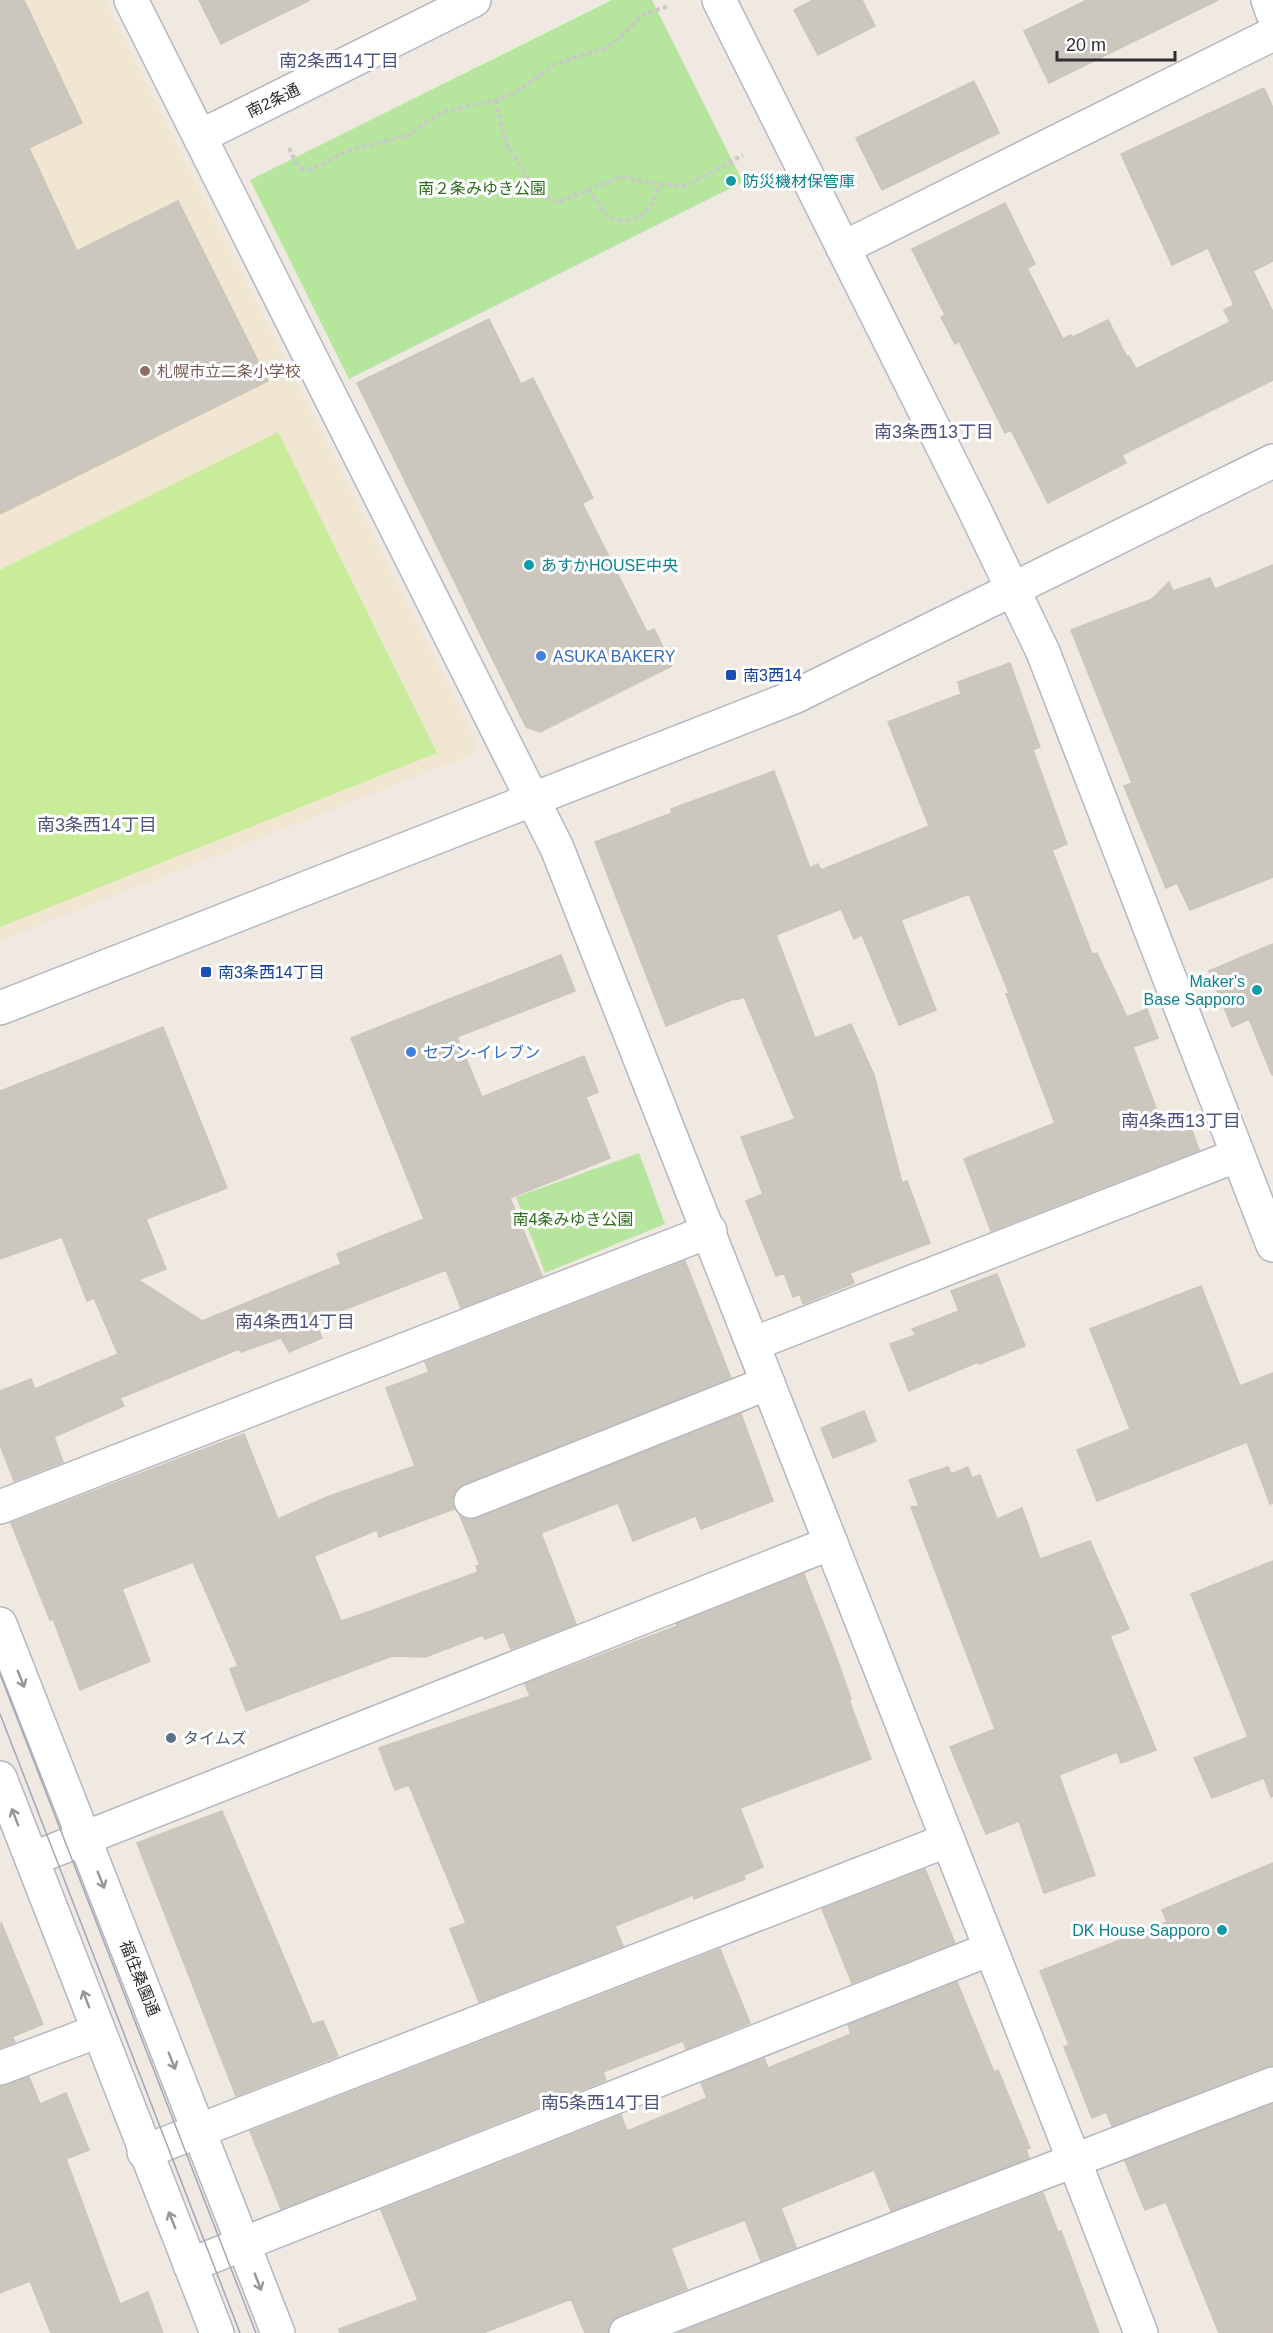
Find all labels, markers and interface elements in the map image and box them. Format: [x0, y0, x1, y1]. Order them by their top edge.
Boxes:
scale bar [1057, 24, 1176, 62]
text: 20 m [1066, 35, 1106, 55]
district label: 南2条西14丁目 [279, 51, 399, 71]
street label: 南2条通 [244, 80, 303, 121]
place label: 防災機材保管庫 [743, 173, 855, 190]
marker: 防災機材保管庫 [724, 174, 738, 188]
park label: 南２条みゆき公園 [418, 180, 546, 197]
place label: 札幌市立二条小学校 [157, 363, 301, 380]
marker: 札幌市立二条小学校 [138, 364, 152, 378]
district label: 南3条西13丁目 [874, 422, 994, 442]
place label: あすかHOUSE中央 [541, 557, 678, 574]
marker: あすかHOUSE中央 [522, 558, 536, 572]
place label: ASUKA BAKERY [553, 648, 676, 665]
marker: ASUKA BAKERY [534, 649, 548, 663]
place label: 南3西14 [743, 667, 802, 684]
marker: 南3西14 [724, 668, 738, 682]
district label: 南3条西14丁目 [37, 815, 157, 835]
place label: 南3条西14丁目 [218, 964, 325, 981]
marker: 南3条西14丁目 [199, 965, 213, 979]
place label: Maker's Base Sapporo [1144, 973, 1245, 1008]
marker: Maker's Base Sapporo [1250, 983, 1264, 997]
place label: セブン-イレブン [423, 1044, 540, 1061]
marker: セブン-イレブン [404, 1045, 418, 1059]
district label: 南4条西13丁目 [1121, 1111, 1241, 1131]
park label: 南4条みゆき公園 [513, 1211, 633, 1228]
district label: 南4条西14丁目 [235, 1312, 355, 1332]
one-way arrow [17, 1669, 28, 1688]
place label: タイムズ [183, 1730, 247, 1747]
marker: タイムズ [164, 1731, 178, 1745]
one-way arrow [9, 1809, 20, 1827]
one-way arrow [96, 1870, 107, 1889]
place label: DK House Sapporo [1072, 1922, 1210, 1939]
marker: DK House Sapporo [1215, 1923, 1229, 1937]
street label: 福住桑園通 [117, 1938, 162, 2018]
one-way arrow [79, 1990, 90, 2009]
one-way arrow [167, 2051, 178, 2070]
district label: 南5条西14丁目 [541, 2093, 661, 2113]
one-way arrow [165, 2211, 176, 2230]
one-way arrow [253, 2272, 264, 2291]

